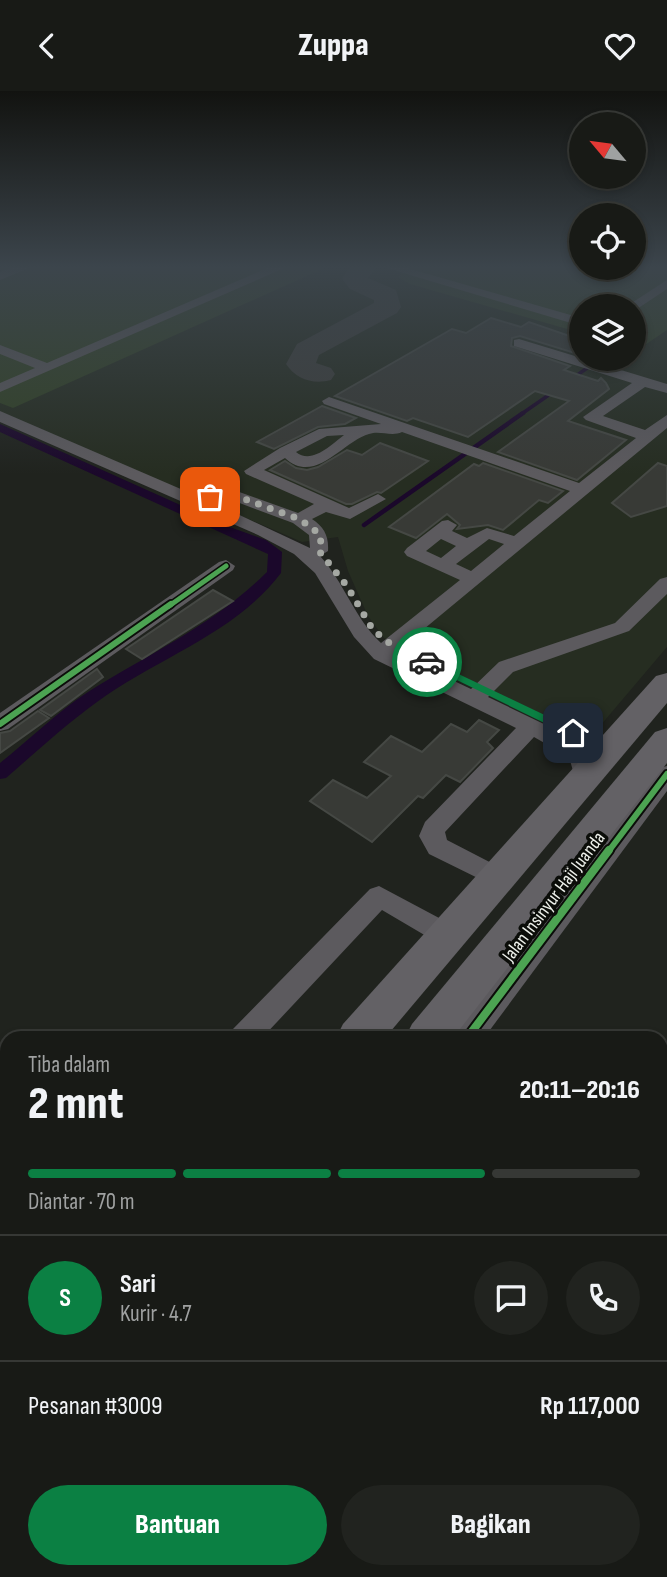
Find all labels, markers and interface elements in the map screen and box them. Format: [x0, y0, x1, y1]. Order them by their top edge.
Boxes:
text: Zuppa [298, 26, 369, 65]
icon: back [28, 27, 66, 65]
icon: heart [601, 27, 639, 65]
north arrow [569, 112, 646, 189]
map controls [569, 112, 646, 371]
button: locate [569, 203, 646, 280]
button: layers [569, 294, 646, 371]
pin [180, 467, 240, 527]
icon: bag [191, 478, 229, 516]
courier [392, 627, 462, 697]
icon: car [408, 643, 446, 681]
pin [543, 703, 603, 763]
icon: home [554, 714, 592, 752]
street label: Jalan Insinyur Haji Juanda [497, 827, 610, 967]
text: Tiba dalam [28, 1051, 110, 1079]
text: 20:11–20:16 [519, 1075, 640, 1106]
text: 2 mnt [28, 1077, 123, 1132]
text: Diantar · 70 m [28, 1188, 135, 1216]
button: chat [474, 1261, 548, 1335]
button: phone [566, 1261, 640, 1335]
text: Sari [120, 1269, 156, 1300]
text: S [59, 1283, 71, 1314]
text: Kurir · 4.7 [120, 1300, 192, 1328]
text: Pesanan #3009 [28, 1391, 163, 1422]
text: Rp 117,000 [540, 1391, 640, 1422]
button: Bantuan [28, 1485, 327, 1565]
button: Bagikan [341, 1485, 640, 1565]

